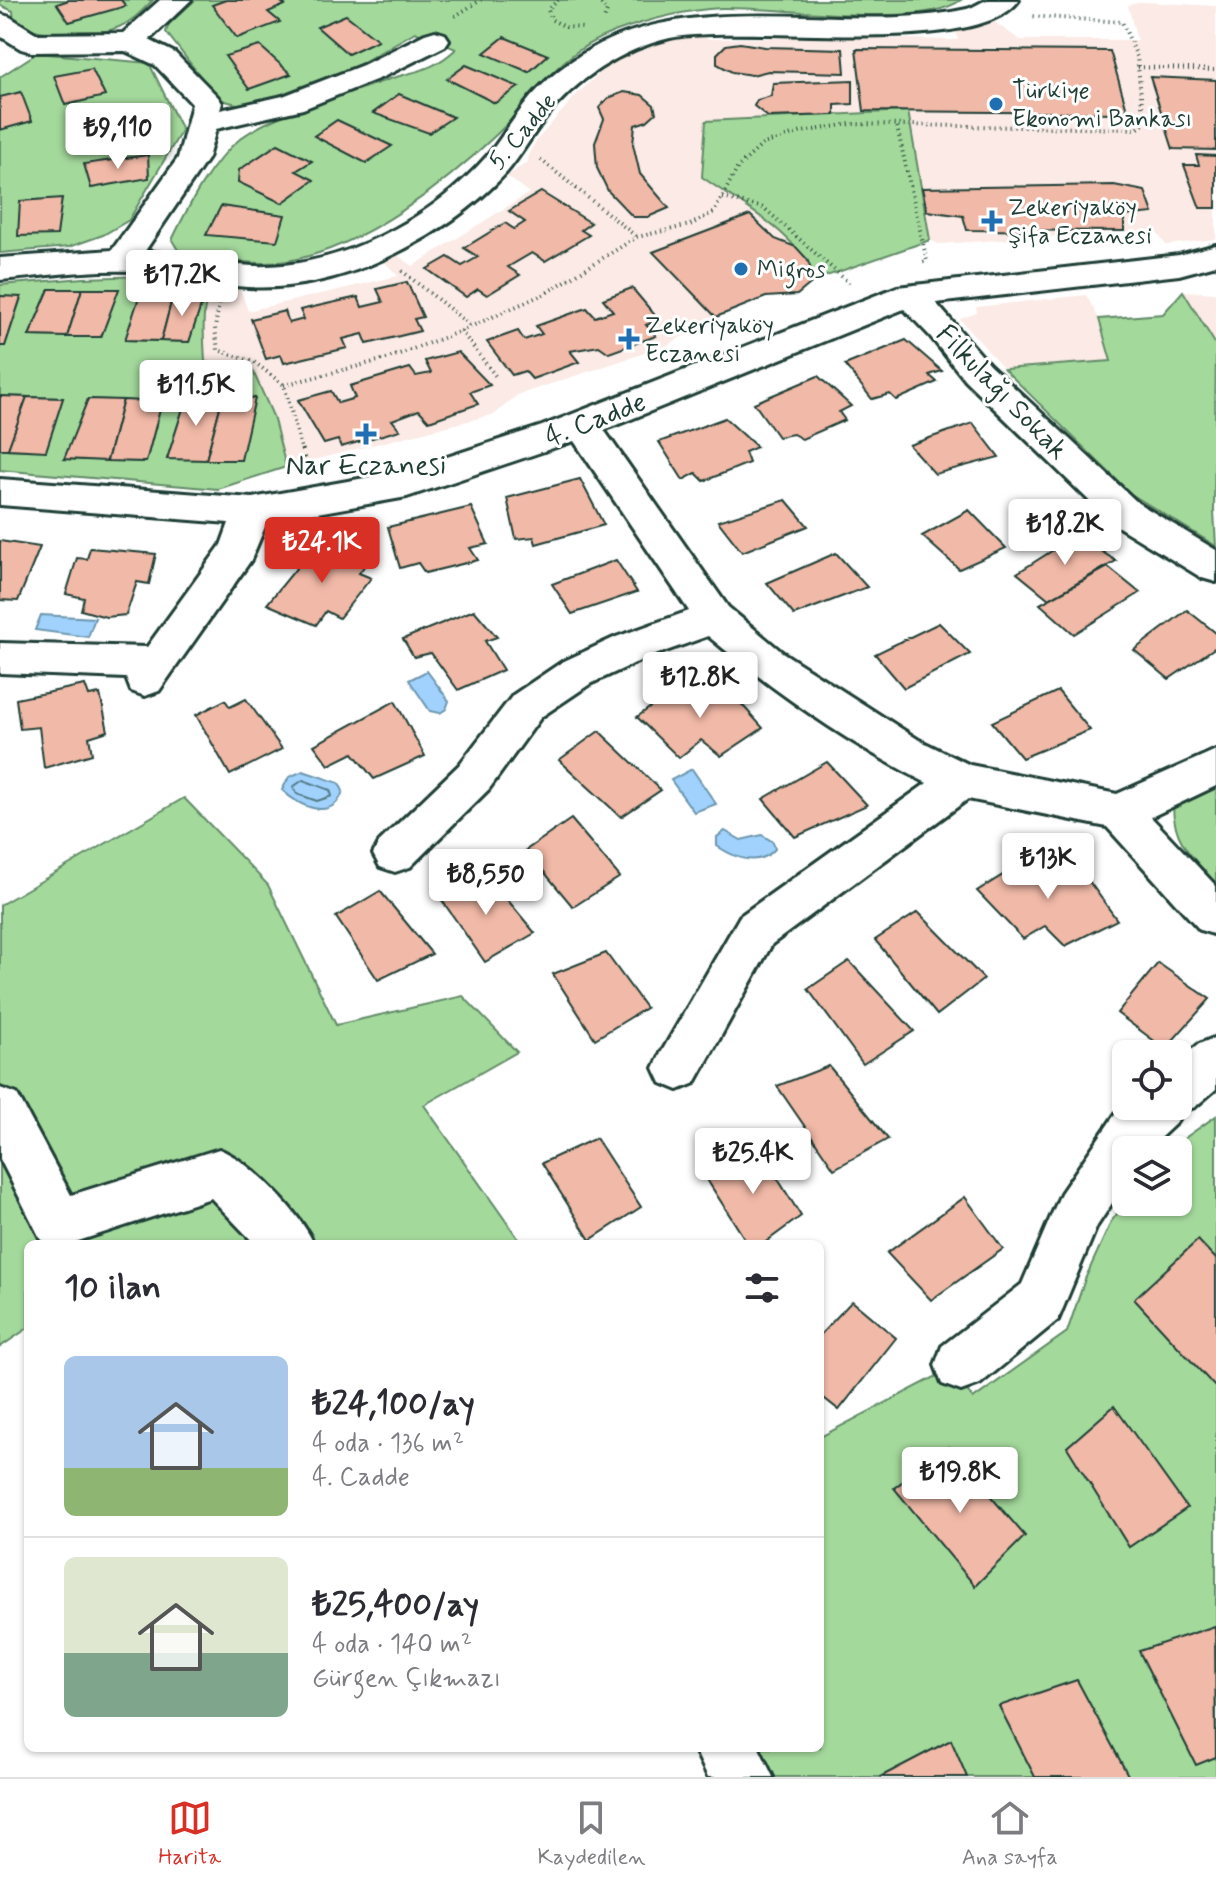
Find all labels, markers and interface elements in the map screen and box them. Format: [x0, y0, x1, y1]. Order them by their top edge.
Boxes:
place label: Türkiye Ekonomi Bankası [1012, 76, 1192, 135]
street label: 5. Cadde [482, 87, 564, 177]
marker: Türkiye Ekonomi Bankası [987, 95, 1005, 113]
pin: ₺9,110 [53, 103, 183, 171]
text: ₺9,110 [83, 112, 153, 146]
place label: Zekeriyaköy Şifa Eczanesi [1008, 193, 1152, 252]
marker: Zekeriyaköy Şifa Eczanesi [983, 212, 1001, 230]
pin: ₺17.2K [117, 250, 247, 318]
place label: Migros [757, 255, 826, 289]
text: ₺17.2K [144, 259, 220, 293]
marker: Migros [732, 260, 750, 278]
place label: Zekeriyaköy Eczanesi [645, 311, 774, 370]
street label: Filkulağı Sokak [927, 317, 1075, 469]
marker: Zekeriyaköy Eczanesi [620, 330, 638, 348]
pin: ₺11.5K [131, 360, 261, 428]
text: ₺11.5K [157, 369, 235, 403]
street label: 4. Cadde [540, 384, 652, 456]
marker: Nar Eczanesi [357, 425, 375, 443]
place label: Nar Eczanesi [286, 448, 446, 485]
pin: ₺18.2K [1000, 499, 1130, 567]
text: ₺18.2K [1026, 508, 1104, 542]
pin: ₺24.1K [257, 517, 387, 585]
text: ₺24.1K [283, 526, 361, 560]
pin: ₺12.8K [635, 652, 765, 720]
text: ₺12.8K [661, 661, 739, 695]
pin: ₺13K [1001, 833, 1095, 901]
text: ₺13K [1020, 842, 1076, 876]
pin: ₺8,550 [421, 849, 551, 917]
text: ₺8,550 [447, 858, 525, 892]
map controls [1112, 1040, 1192, 1216]
button: locate [1112, 1040, 1192, 1120]
pin: ₺25.4K [688, 1128, 818, 1196]
button: layers [1112, 1136, 1192, 1216]
text: ₺25.4K [713, 1137, 793, 1171]
text: 10 ilan [64, 1266, 161, 1311]
icon: filters [740, 1266, 784, 1310]
text: ₺24,100/ay [312, 1382, 475, 1427]
icon: home [128, 1388, 224, 1484]
text: 4 oda · 136 m² [312, 1427, 464, 1461]
pin: ₺19.8K [895, 1447, 1025, 1515]
text: ₺19.8K [920, 1456, 1000, 1490]
text: 4. Cadde [312, 1461, 410, 1495]
text: ₺25,400/ay [312, 1583, 479, 1628]
icon: home [128, 1589, 224, 1685]
text: 4 oda · 140 m² [312, 1628, 472, 1662]
text: Gürgen Çıkmazı [312, 1662, 501, 1696]
tab: Harita [158, 1796, 221, 1872]
tab: Kaydedilen [537, 1796, 645, 1872]
tab: Ana sayfa [962, 1796, 1058, 1872]

